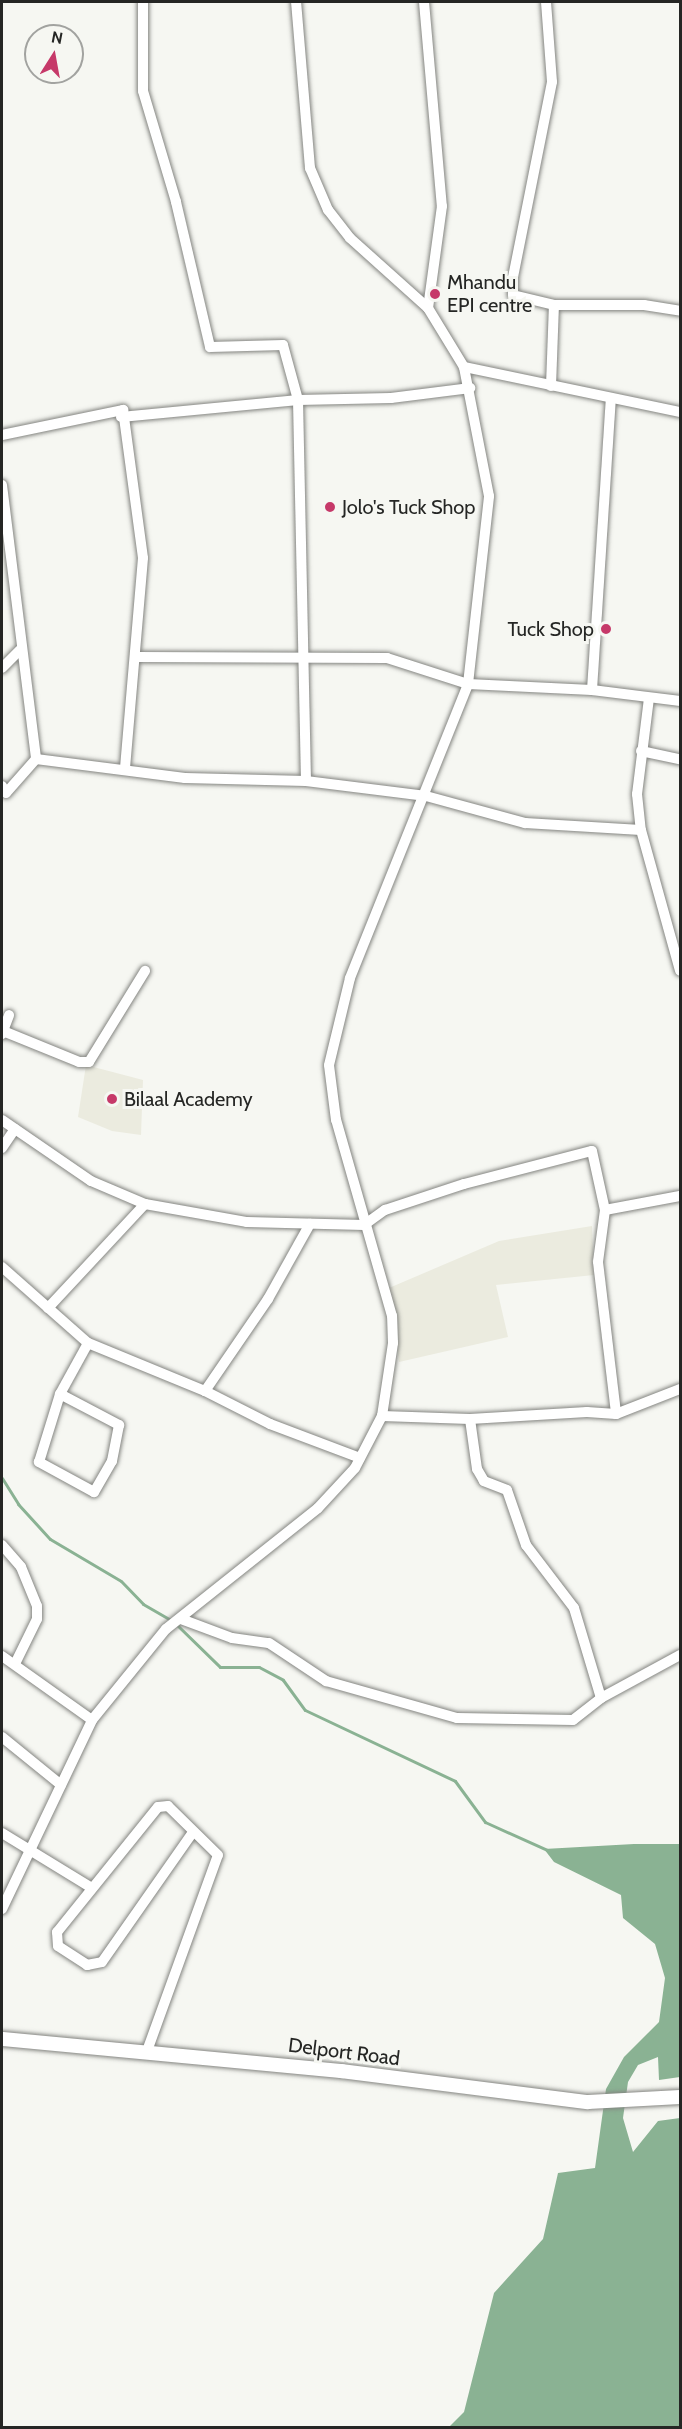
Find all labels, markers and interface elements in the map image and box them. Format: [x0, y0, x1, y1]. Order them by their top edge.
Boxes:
north arrow [24, 24, 84, 84]
text: N [50, 27, 65, 48]
place label: Mhandu EPI centre [447, 270, 532, 317]
marker: Mhandu EPI centre [428, 287, 442, 301]
place label: Jolo's Tuck Shop [342, 495, 475, 519]
marker: Jolo's Tuck Shop [323, 500, 337, 514]
place label: Tuck Shop [508, 617, 594, 641]
marker: Tuck Shop [599, 622, 613, 636]
place label: Bilaal Academy [124, 1087, 253, 1111]
marker: Bilaal Academy [105, 1092, 119, 1106]
street label: Delport Road [287, 2033, 401, 2071]

